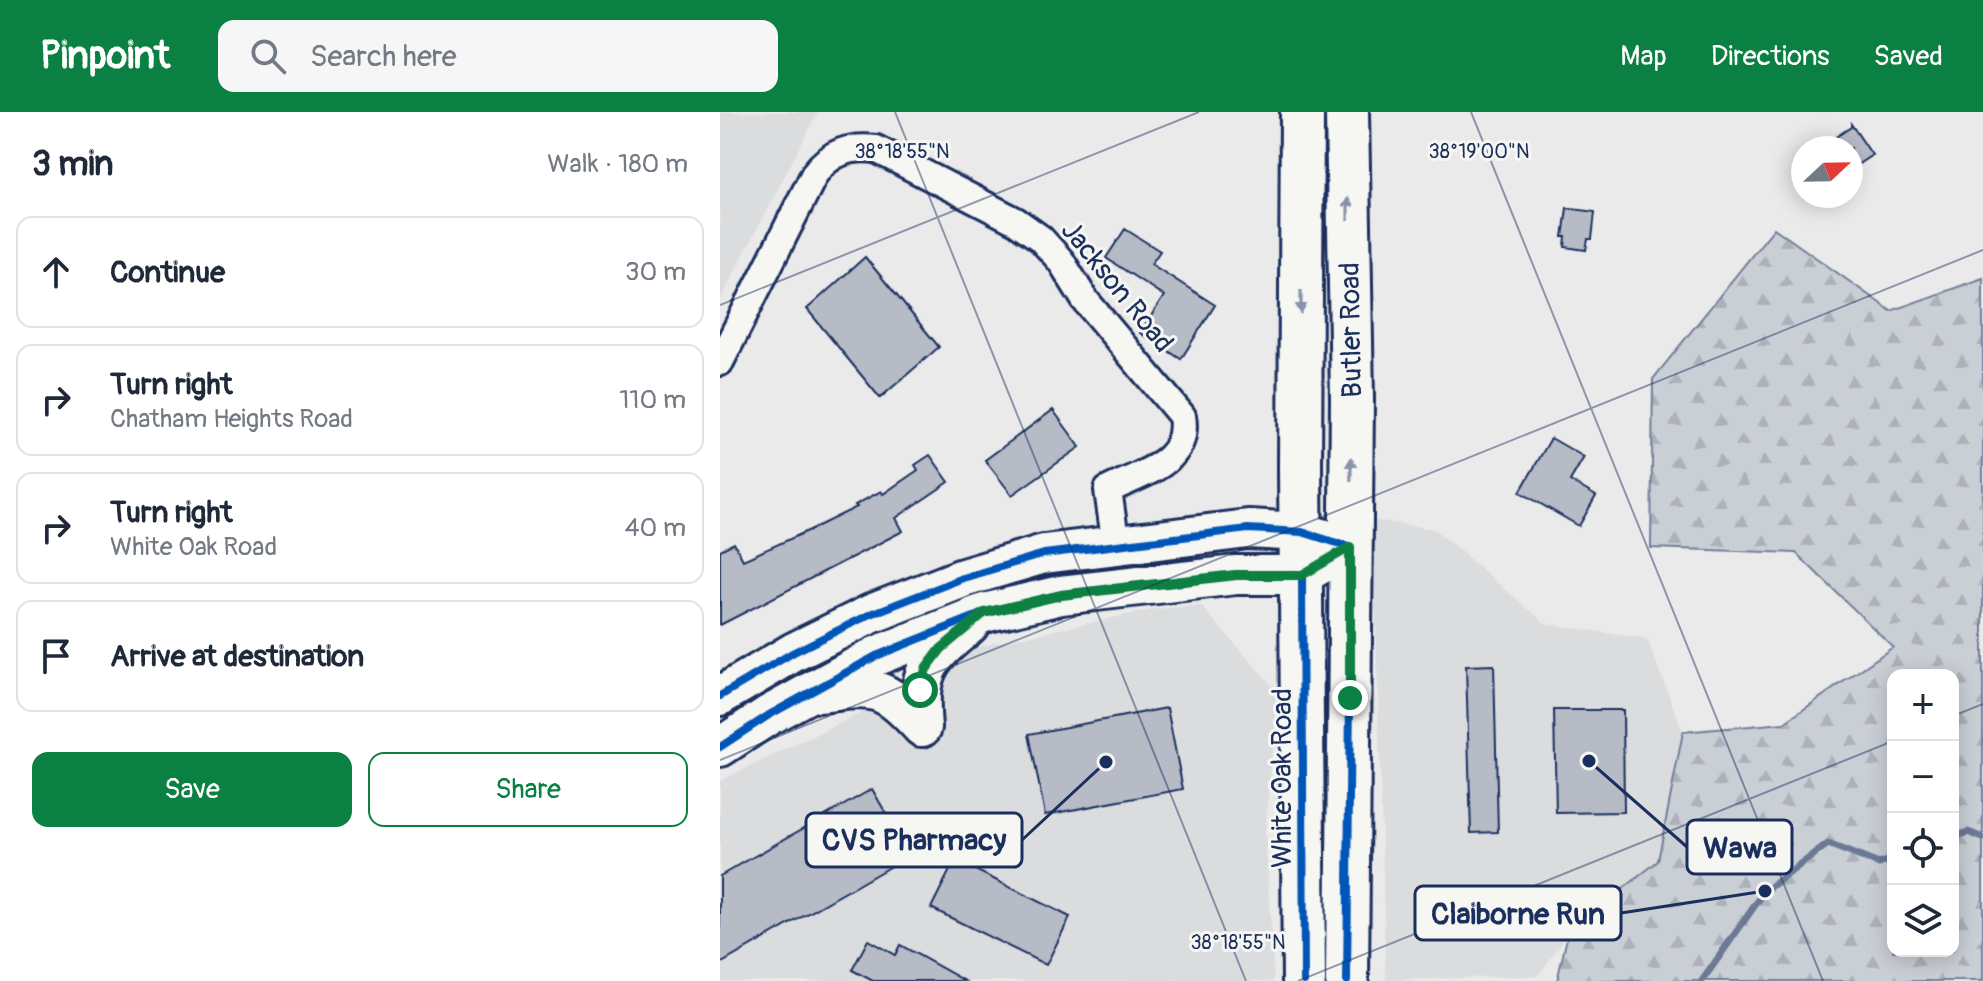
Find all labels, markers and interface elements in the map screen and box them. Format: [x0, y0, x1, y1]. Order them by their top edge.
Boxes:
search box [218, 20, 778, 92]
text: Pinpoint [40, 32, 170, 80]
icon: search [246, 34, 290, 78]
text: Search here [310, 38, 457, 75]
text: Map [1620, 39, 1667, 74]
text: Directions [1711, 39, 1830, 74]
text: Saved [1874, 39, 1943, 74]
north arrow [1791, 136, 1863, 208]
text: 38°18'55"N [854, 139, 950, 164]
text: 38°19'00"N [1428, 139, 1530, 164]
text: 3 min [32, 143, 114, 186]
text: Walk · 180 m [547, 148, 688, 180]
one-way arrow [1342, 196, 1354, 221]
street label: Jackson Road [1053, 214, 1181, 360]
icon: ahead [34, 250, 78, 294]
text: Continue [110, 254, 225, 291]
text: 30 m [625, 256, 686, 288]
street label: Butler Road [1333, 262, 1370, 398]
one-way arrow [1295, 290, 1307, 315]
text: Turn right [110, 366, 233, 403]
icon: right [34, 378, 78, 422]
text: 110 m [619, 384, 686, 416]
text: Chatham Heights Road [110, 403, 353, 435]
one-way arrow [1345, 456, 1357, 481]
text: Turn right [110, 494, 233, 531]
icon: right [34, 506, 78, 550]
text: 40 m [624, 512, 686, 544]
text: White Oak Road [110, 531, 277, 563]
icon: arrive [34, 634, 78, 678]
text: Arrive at destination [110, 638, 364, 675]
map controls [1887, 669, 1959, 957]
button: + [1887, 669, 1959, 741]
route start [902, 672, 938, 708]
route end [1332, 680, 1368, 716]
street label: White Oak Road [1265, 688, 1300, 868]
button: − [1887, 741, 1959, 813]
button: Save [32, 752, 352, 827]
button: Share [368, 752, 688, 827]
callout: CVS Pharmacy [806, 813, 1022, 867]
button: locate [1887, 813, 1959, 885]
callout: Wawa [1687, 820, 1792, 874]
text: CVS Pharmacy [822, 822, 1006, 859]
text: Wawa [1703, 830, 1777, 867]
button: layers [1887, 885, 1959, 957]
callout: Claiborne Run [1415, 886, 1621, 940]
text: Claiborne Run [1431, 896, 1605, 933]
text: 38°18'55"N [1190, 930, 1286, 955]

